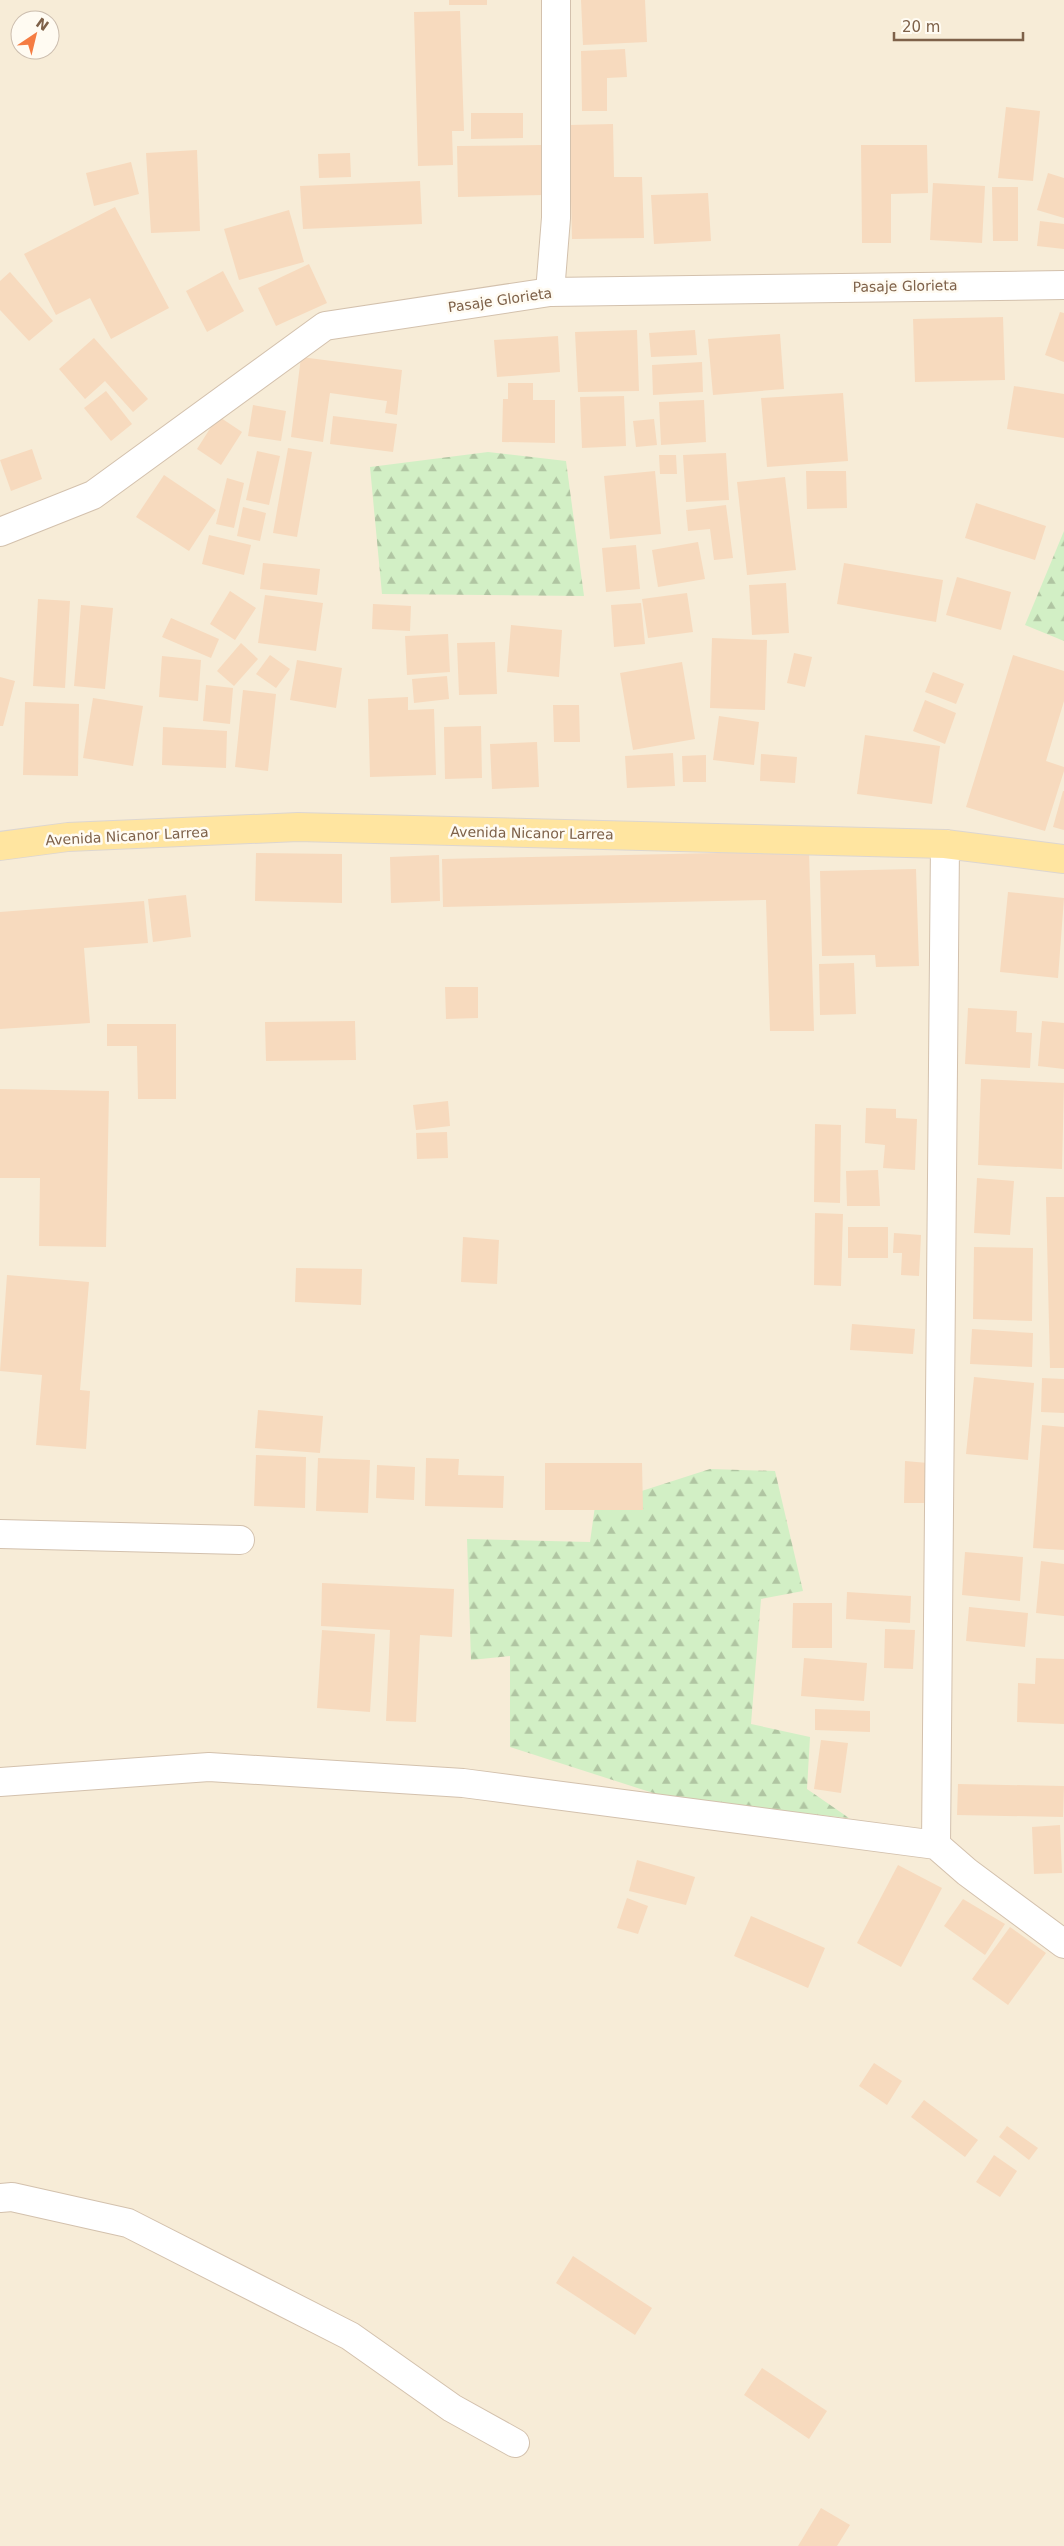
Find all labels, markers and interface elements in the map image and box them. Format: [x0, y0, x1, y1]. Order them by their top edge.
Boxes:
north arrow [10, 10, 60, 60]
scale bar [894, 10, 1023, 42]
text: N [33, 14, 52, 34]
text: 20 m [902, 18, 940, 36]
street label: Pasaje Glorieta [852, 277, 958, 295]
street label: Pasaje Glorieta [447, 285, 553, 315]
street label: Avenida Nicanor Larrea [45, 824, 209, 848]
street label: Avenida Nicanor Larrea [450, 824, 614, 842]

